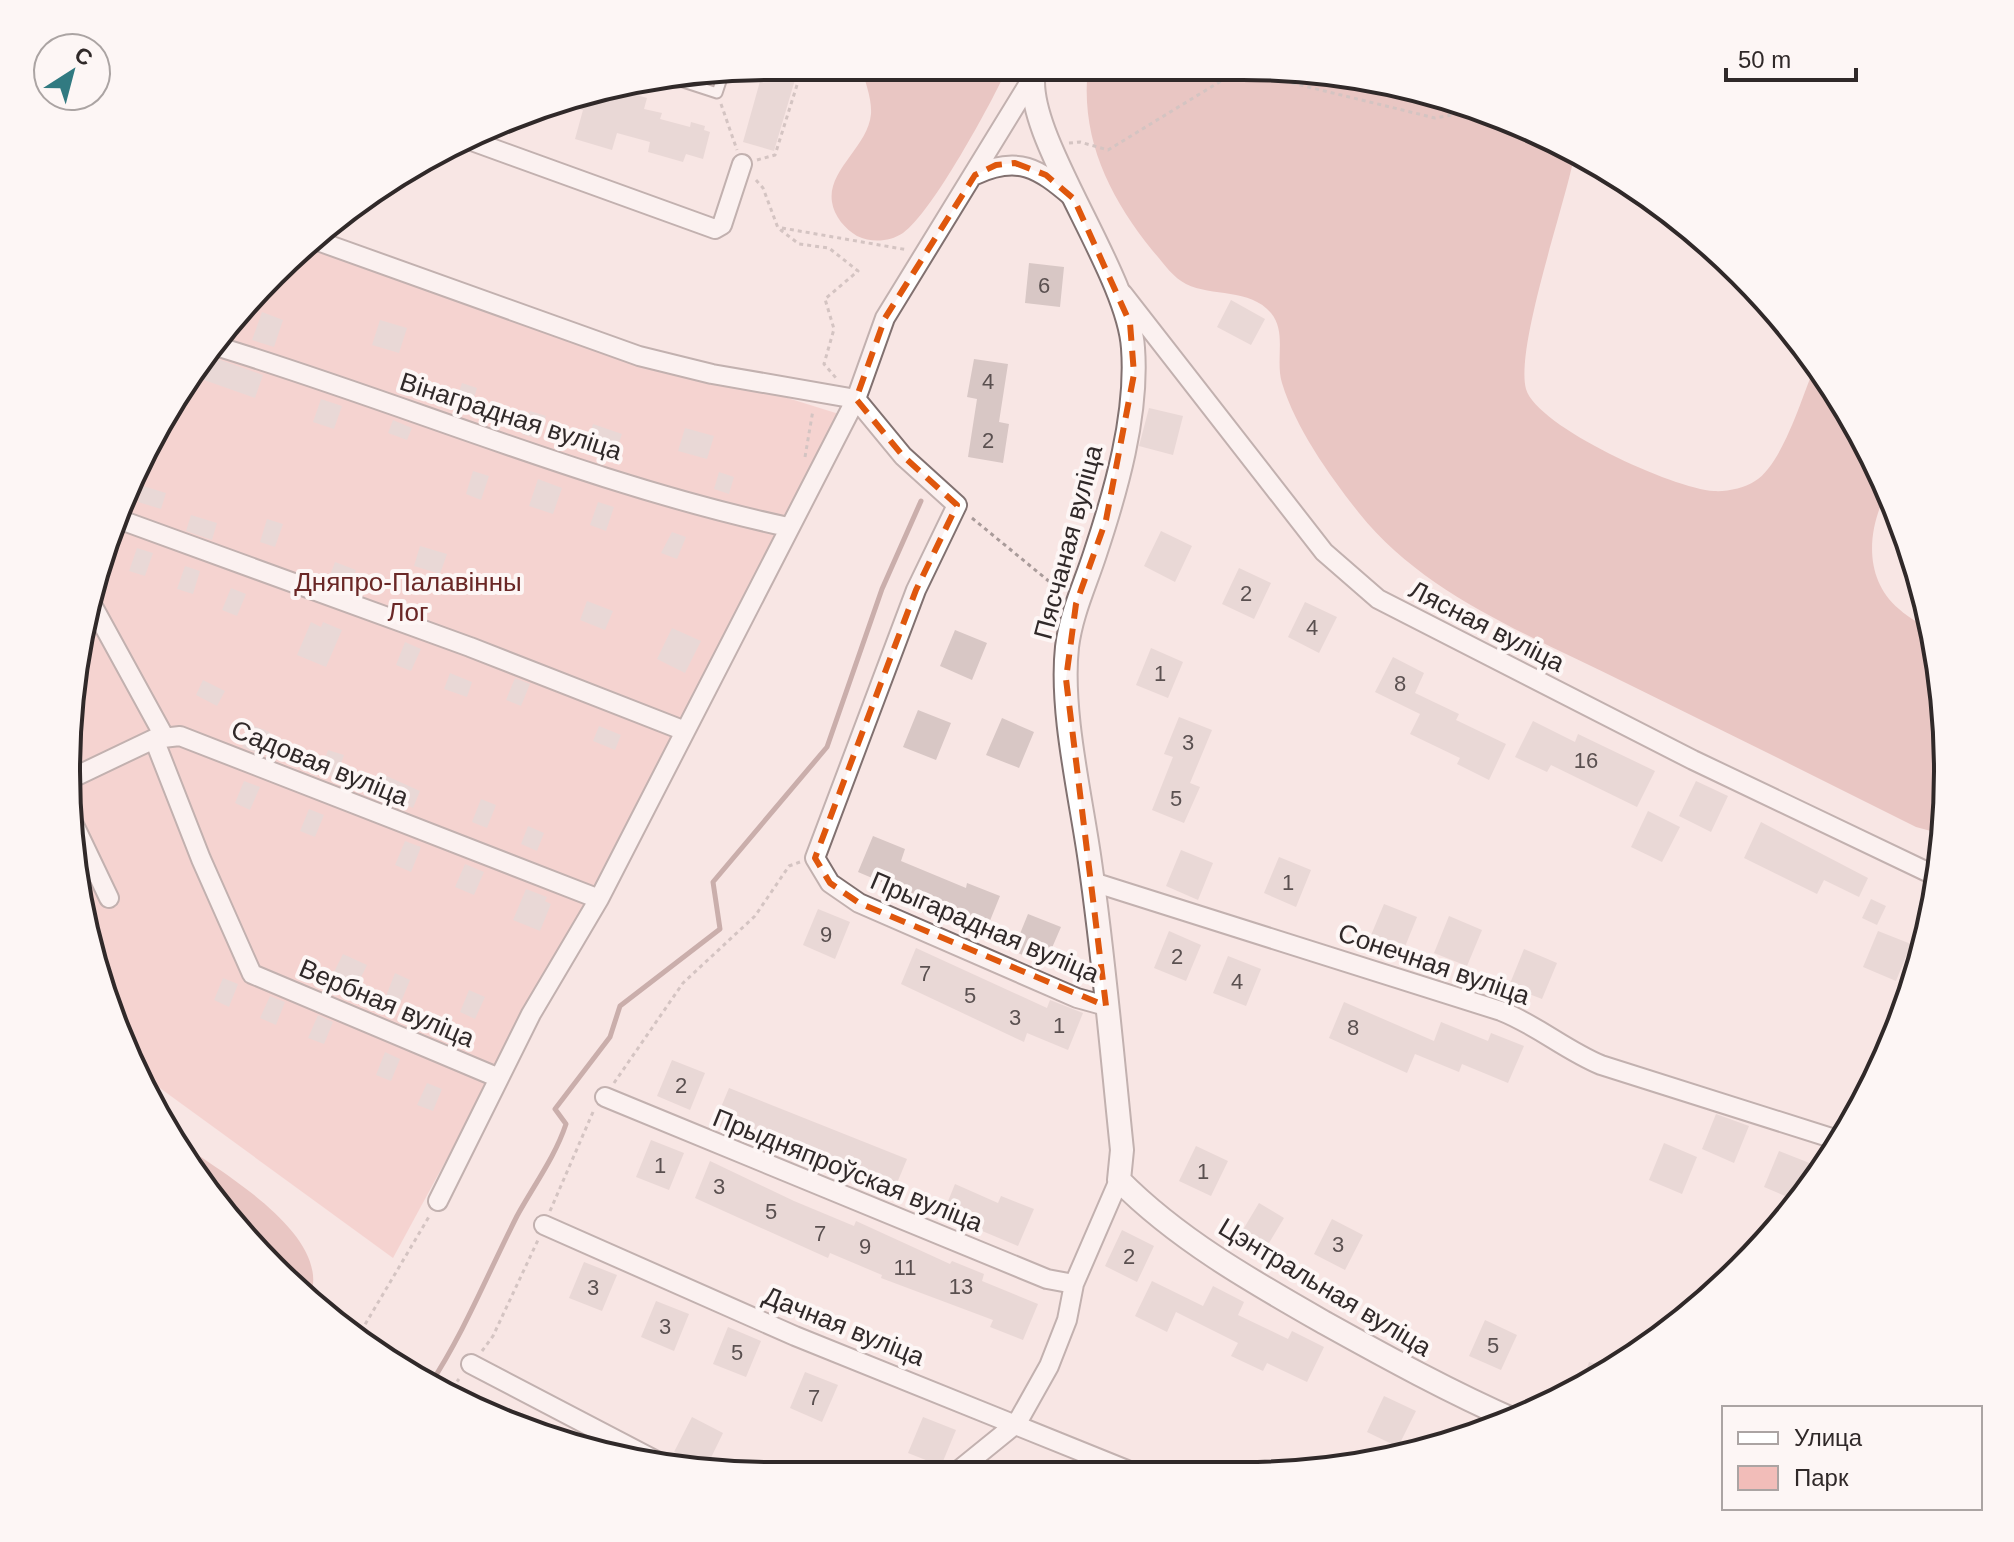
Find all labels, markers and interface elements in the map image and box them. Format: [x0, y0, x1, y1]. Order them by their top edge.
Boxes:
north arrow [32, 32, 112, 112]
scale bar [1726, 32, 1856, 82]
text: С [70, 41, 97, 71]
text: 50 m [1738, 46, 1791, 73]
house number: 6 [1038, 273, 1050, 298]
street label: Вінаградная вуліца [396, 366, 626, 466]
house number: 4 [982, 369, 994, 394]
house number: 2 [982, 428, 994, 453]
street label: Пясчаная вуліца [1028, 441, 1108, 642]
park label: Дняпро-Палавінны Лог [294, 567, 522, 627]
street label: Лясная вуліца [1404, 574, 1570, 678]
house number: 2 [1240, 581, 1252, 606]
house number: 4 [1306, 615, 1318, 640]
house number: 1 [1154, 661, 1166, 686]
house number: 8 [1394, 671, 1406, 696]
street label: Садовая вуліца [227, 714, 413, 812]
house number: 3 [1182, 730, 1194, 755]
house number: 16 [1574, 748, 1598, 773]
house number: 5 [1170, 786, 1182, 811]
street label: Прыгарадная вуліца [866, 865, 1104, 989]
house number: 1 [1282, 870, 1294, 895]
street label: Сонечная вуліца [1334, 917, 1534, 1011]
house number: 9 [820, 922, 832, 947]
house number: 2 [1171, 944, 1183, 969]
street label: Вербная вуліца [295, 953, 480, 1054]
house number: 7 [919, 961, 931, 986]
house number: 4 [1231, 969, 1243, 994]
house number: 5 [964, 983, 976, 1008]
house number: 3 [1009, 1005, 1021, 1030]
house number: 1 [1053, 1013, 1065, 1038]
house number: 8 [1347, 1015, 1359, 1040]
house number: 2 [675, 1073, 687, 1098]
street label: Прыдняпроўская вуліца [709, 1102, 988, 1238]
house number: 1 [654, 1153, 666, 1178]
house number: 1 [1197, 1159, 1209, 1184]
house number: 3 [713, 1174, 725, 1199]
house number: 5 [765, 1199, 777, 1224]
street label: Цэнтральная вуліца [1213, 1212, 1437, 1363]
house number: 7 [814, 1221, 826, 1246]
house number: 3 [1332, 1232, 1344, 1257]
house number: 9 [859, 1234, 871, 1259]
house number: 2 [1123, 1244, 1135, 1269]
house number: 11 [894, 1255, 916, 1280]
house number: 13 [949, 1274, 973, 1299]
house number: 3 [587, 1275, 599, 1300]
street label: Дачная вуліца [759, 1280, 929, 1372]
house number: 3 [659, 1314, 671, 1339]
house number: 5 [1487, 1333, 1499, 1358]
house number: 5 [731, 1340, 743, 1365]
house number: 7 [808, 1385, 820, 1410]
legend [1722, 1406, 1982, 1510]
text: Улица [1794, 1424, 1863, 1451]
text: Парк [1794, 1464, 1849, 1491]

